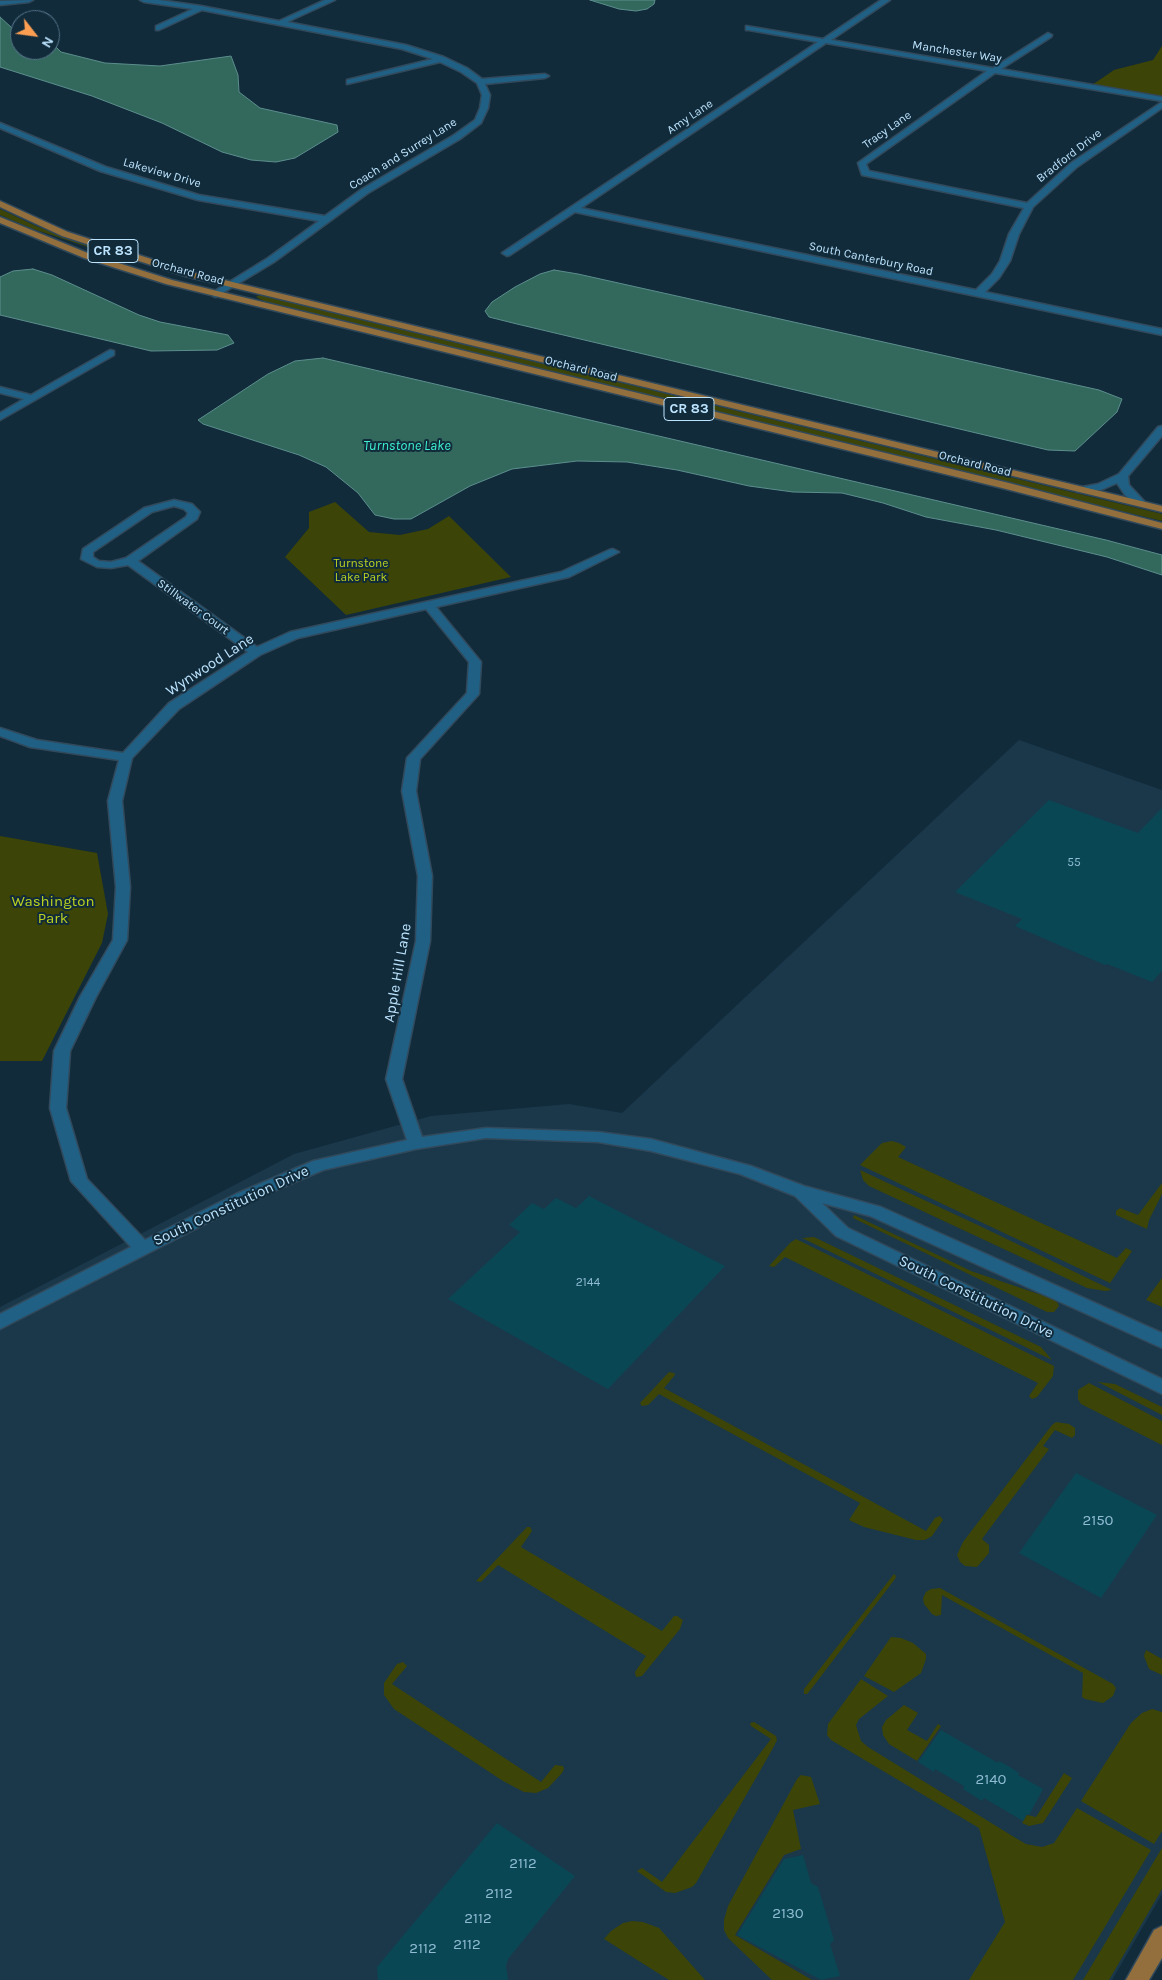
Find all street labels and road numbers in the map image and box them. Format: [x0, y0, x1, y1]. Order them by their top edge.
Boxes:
street label: Manchester Way [911, 38, 1003, 66]
street label: Amy Lane [664, 96, 716, 138]
street label: Tracy Lane [860, 108, 914, 152]
street label: Coach and Surrey Lane [347, 115, 459, 193]
street label: Bradford Drive [1034, 126, 1104, 186]
street label: Lakeview Drive [121, 155, 203, 191]
street label: South Canterbury Road [808, 239, 934, 279]
road number: CR 83 [88, 240, 138, 262]
street label: Orchard Road [150, 255, 226, 289]
street label: Orchard Road [543, 353, 619, 385]
road number: CR 83 [664, 398, 714, 420]
street label: Orchard Road [937, 448, 1013, 480]
street label: Stillwater Court [154, 576, 232, 638]
street label: Wynwood Lane [163, 630, 257, 700]
street label: Apple Hill Lane [380, 922, 416, 1024]
street label: South Constitution Drive [150, 1162, 312, 1250]
street label: South Constitution Drive [896, 1252, 1056, 1342]

